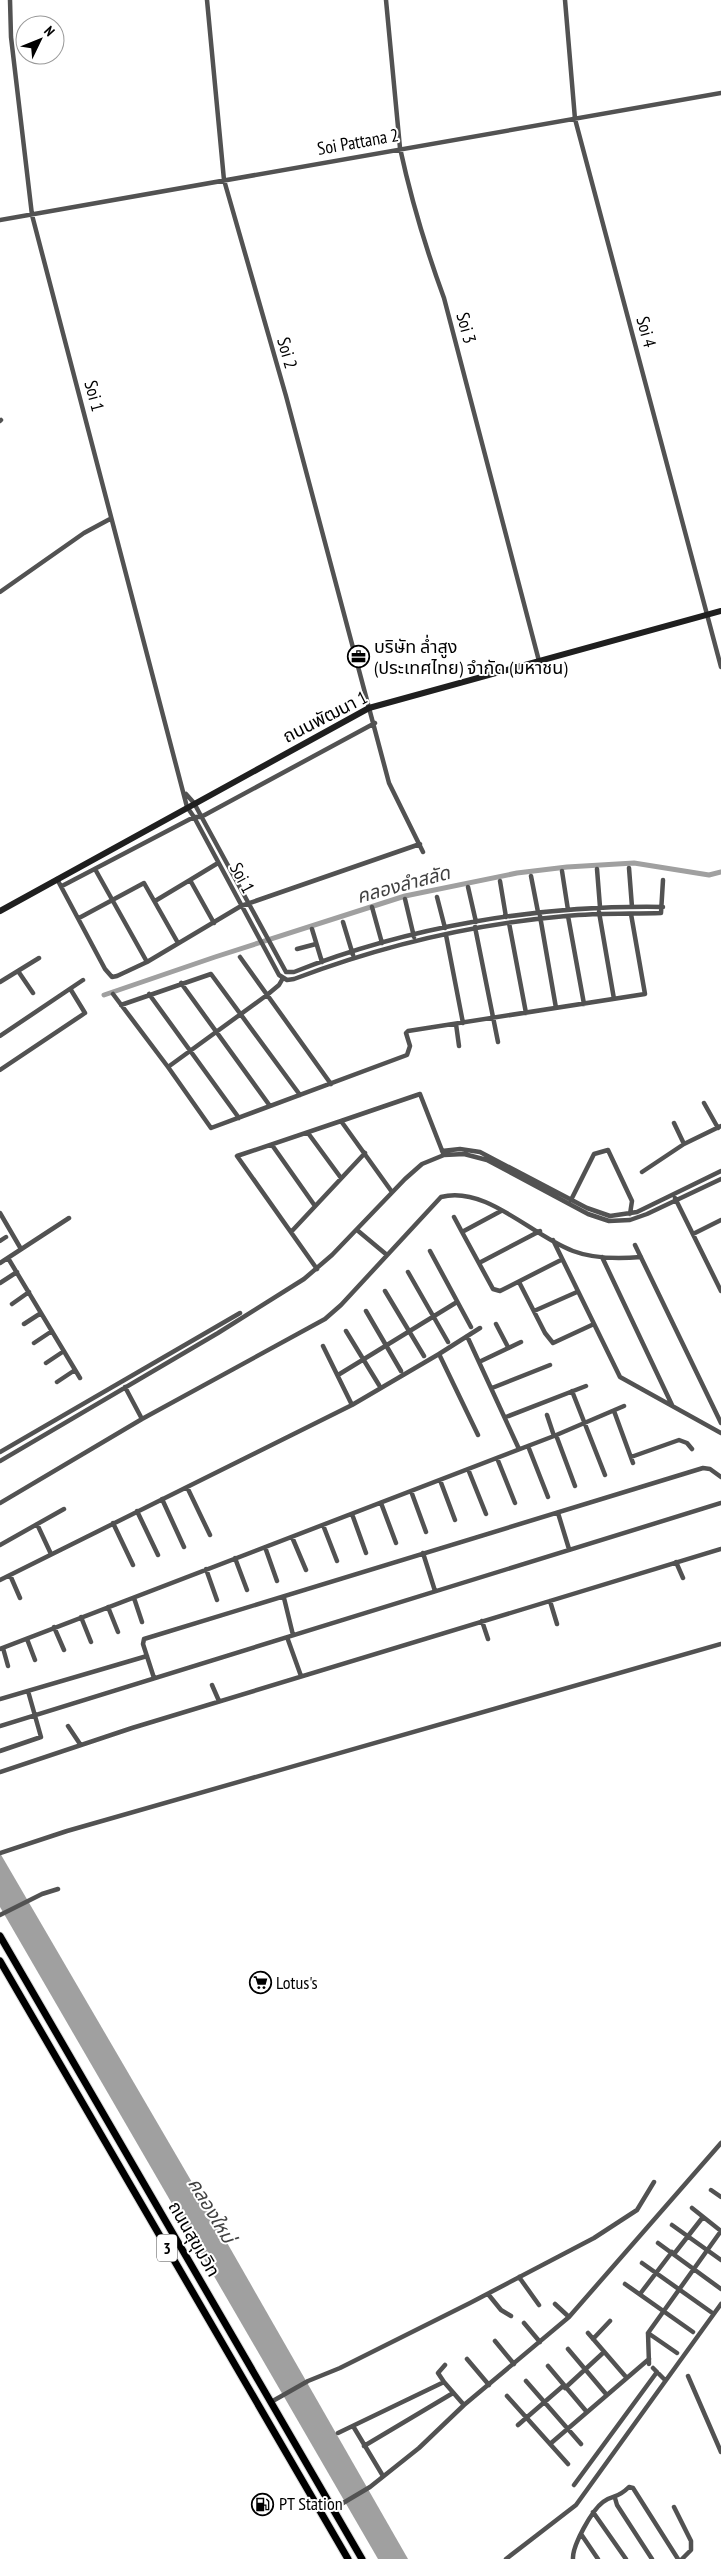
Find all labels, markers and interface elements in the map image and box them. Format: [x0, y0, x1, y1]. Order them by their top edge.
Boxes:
north arrow [15, 15, 65, 65]
text: N [40, 22, 59, 40]
street label: Soi Pattana 2 [315, 123, 400, 160]
street label: Soi 3 [451, 310, 482, 346]
street label: Soi 4 [631, 314, 662, 350]
street label: Soi 2 [272, 335, 303, 371]
street label: Soi 1 [79, 378, 110, 414]
place label: บริษัท ล่ำสูง (ประเทศไทย) จำกัด (มหาชน) [374, 634, 568, 679]
office icon: บริษัท ล่ำสูง (ประเทศไทย) จำกัด (มหาชน) [346, 645, 370, 669]
street label: ถนนพัฒนา 1 [279, 685, 371, 748]
street label: Soi 1 [225, 859, 260, 897]
water label: คลองลำสลัด [354, 860, 454, 908]
supermarket icon: Lotus's [248, 1971, 272, 1995]
place label: Lotus's [276, 1971, 318, 1994]
water label: คลองใหม่ [183, 2173, 242, 2250]
street label: ถนนสุขุมวิท [163, 2197, 225, 2281]
road number: 3 [157, 2234, 177, 2262]
fuel station icon: PT Station [251, 2492, 275, 2516]
place label: PT Station [279, 2492, 343, 2515]

